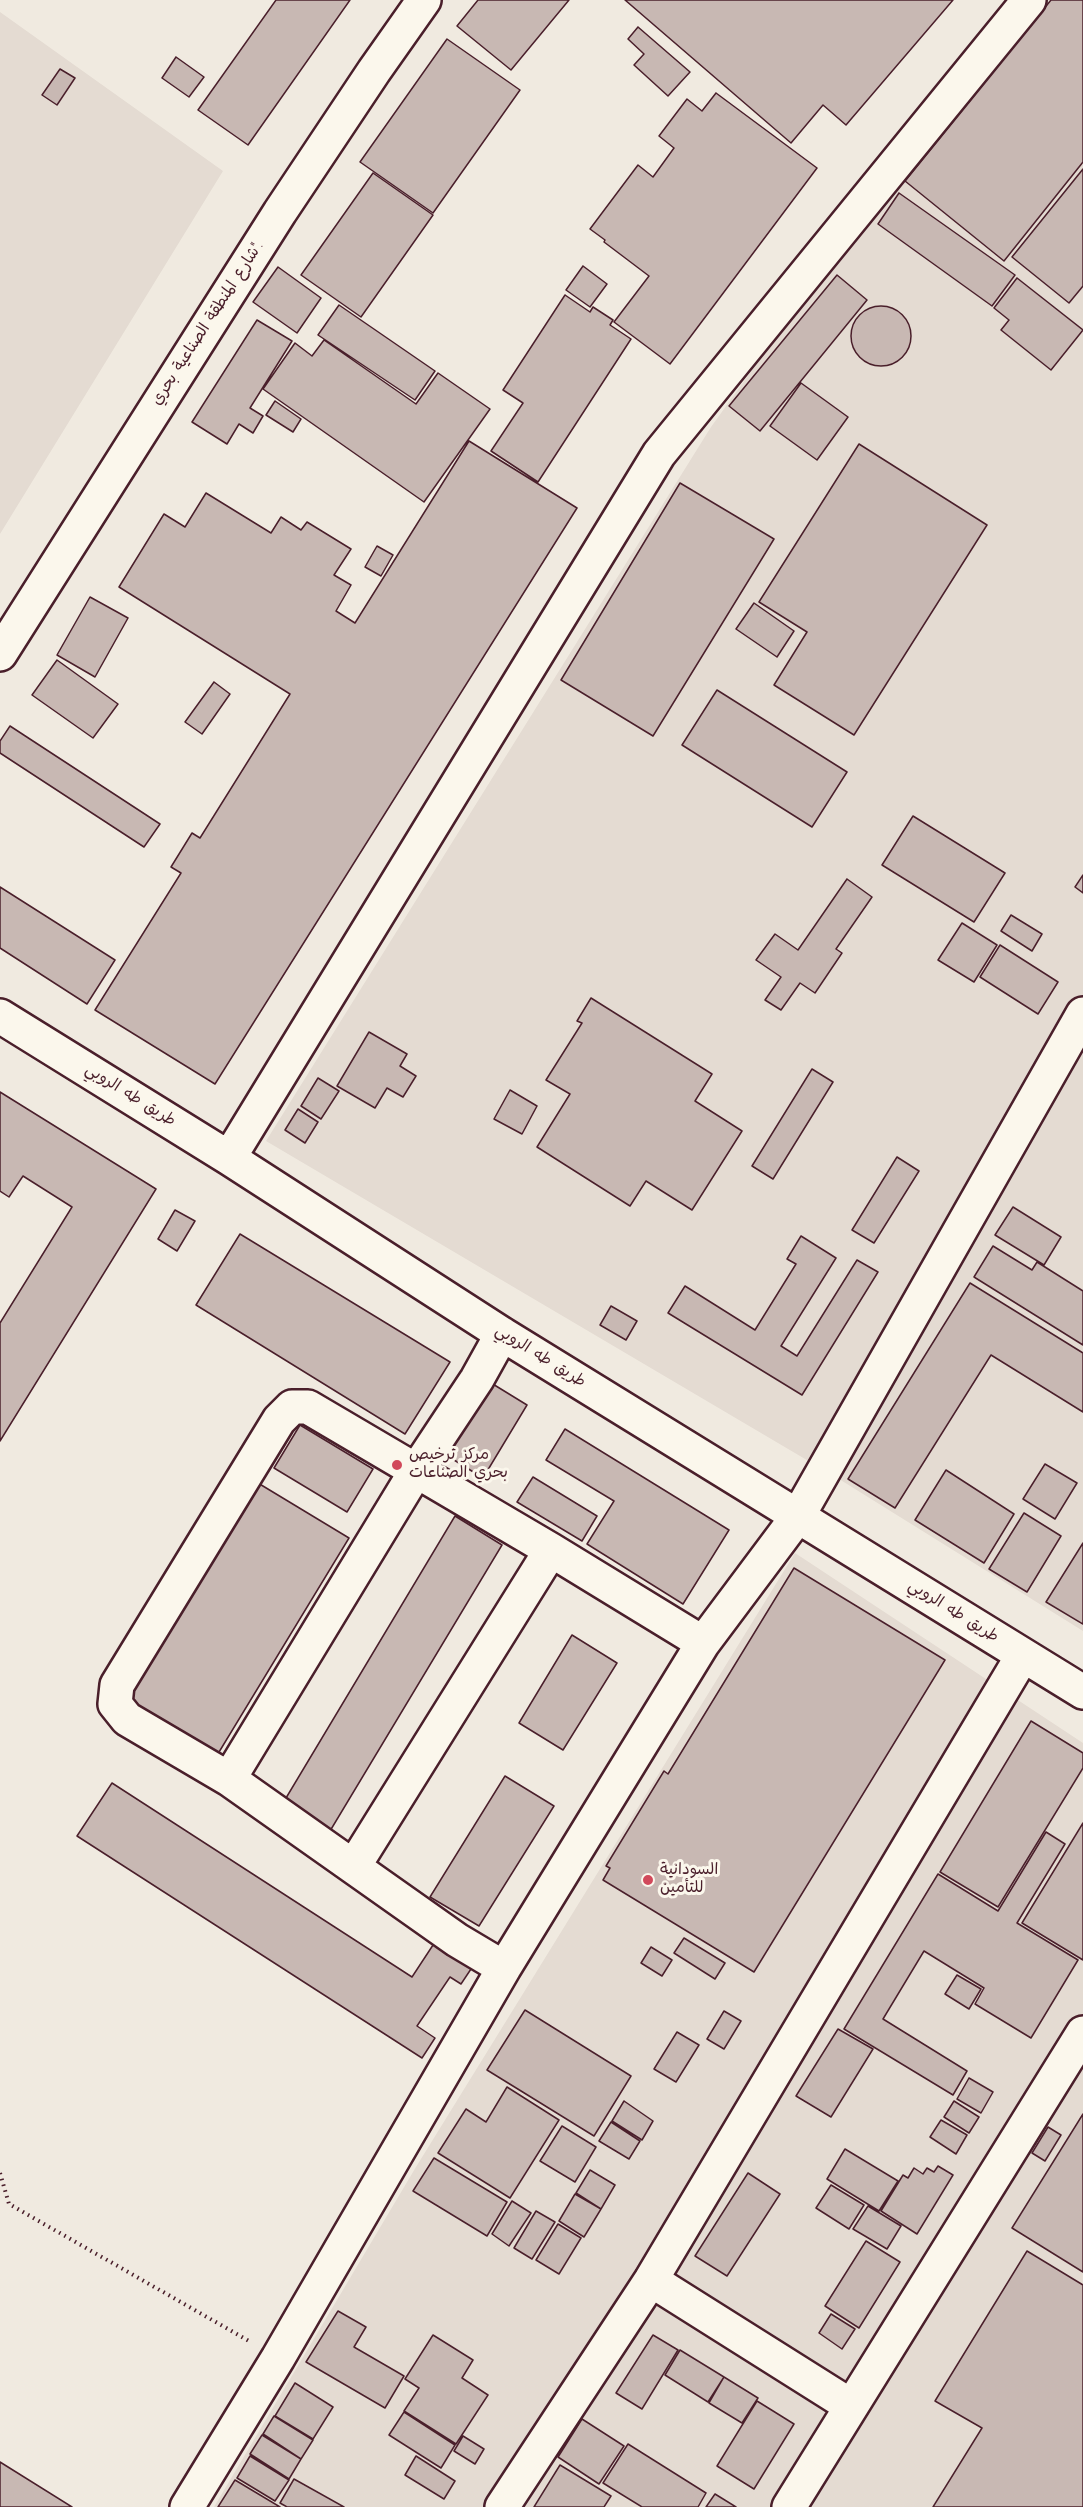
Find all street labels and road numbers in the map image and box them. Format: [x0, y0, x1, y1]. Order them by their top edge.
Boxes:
street label: شارع المنطقة الصناعية بحري". [148, 239, 268, 409]
street label: طريق طه الروبي [81, 1060, 179, 1132]
street label: طريق طه الروبي [491, 1321, 589, 1393]
street label: طريق طه الروبي [904, 1576, 1002, 1648]

